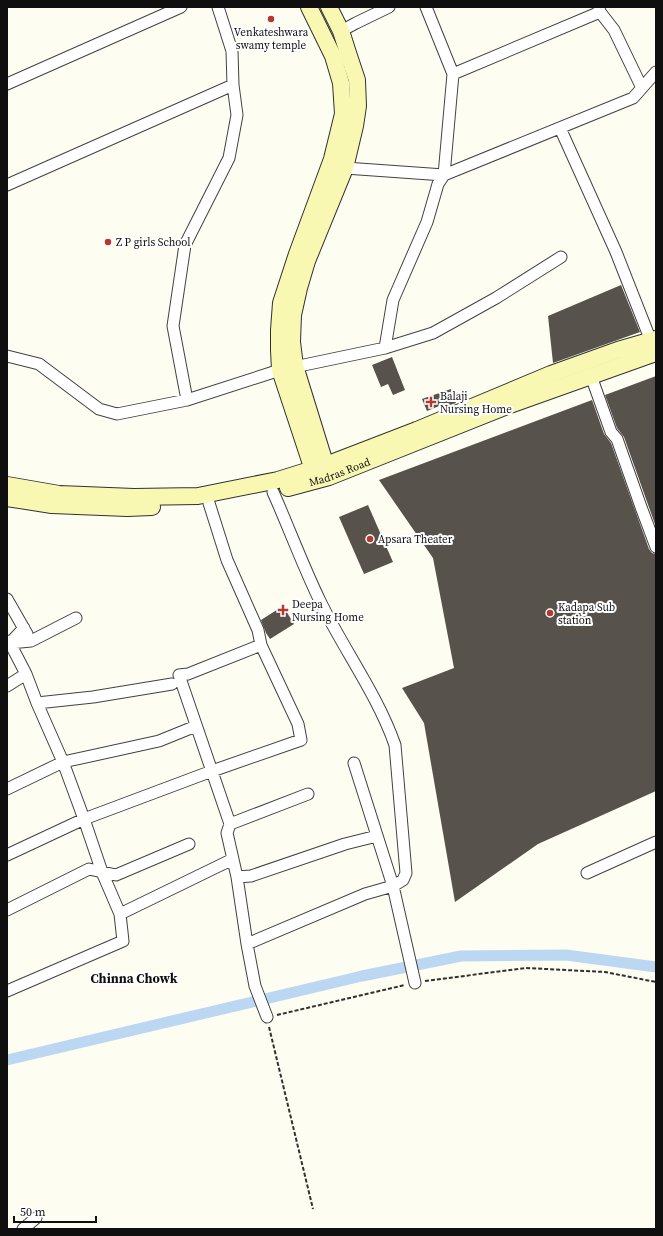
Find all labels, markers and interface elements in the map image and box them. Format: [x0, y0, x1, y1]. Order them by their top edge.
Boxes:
marker: Venkateshwara swamy temple [266, 14, 276, 24]
place label: Venkateshwara swamy temple [234, 25, 309, 53]
place label: Z P girls School [116, 235, 191, 250]
marker: Z P girls School [103, 237, 113, 247]
place label: Balaji Nursing Home [440, 389, 512, 417]
marker: Balaji Nursing Home [425, 396, 437, 408]
street label: Madras Road [307, 454, 373, 490]
place label: Apsara Theater [378, 532, 453, 547]
marker: Apsara Theater [365, 534, 375, 544]
place label: Deepa Nursing Home [292, 597, 364, 625]
place label: Kadapa Sub station [558, 600, 615, 628]
marker: Deepa Nursing Home [277, 604, 289, 616]
marker: Kadapa Sub station [545, 608, 555, 618]
district label: Chinna Chowk [91, 970, 178, 987]
scale bar [14, 1198, 96, 1224]
text: 50 m [20, 1204, 46, 1220]

